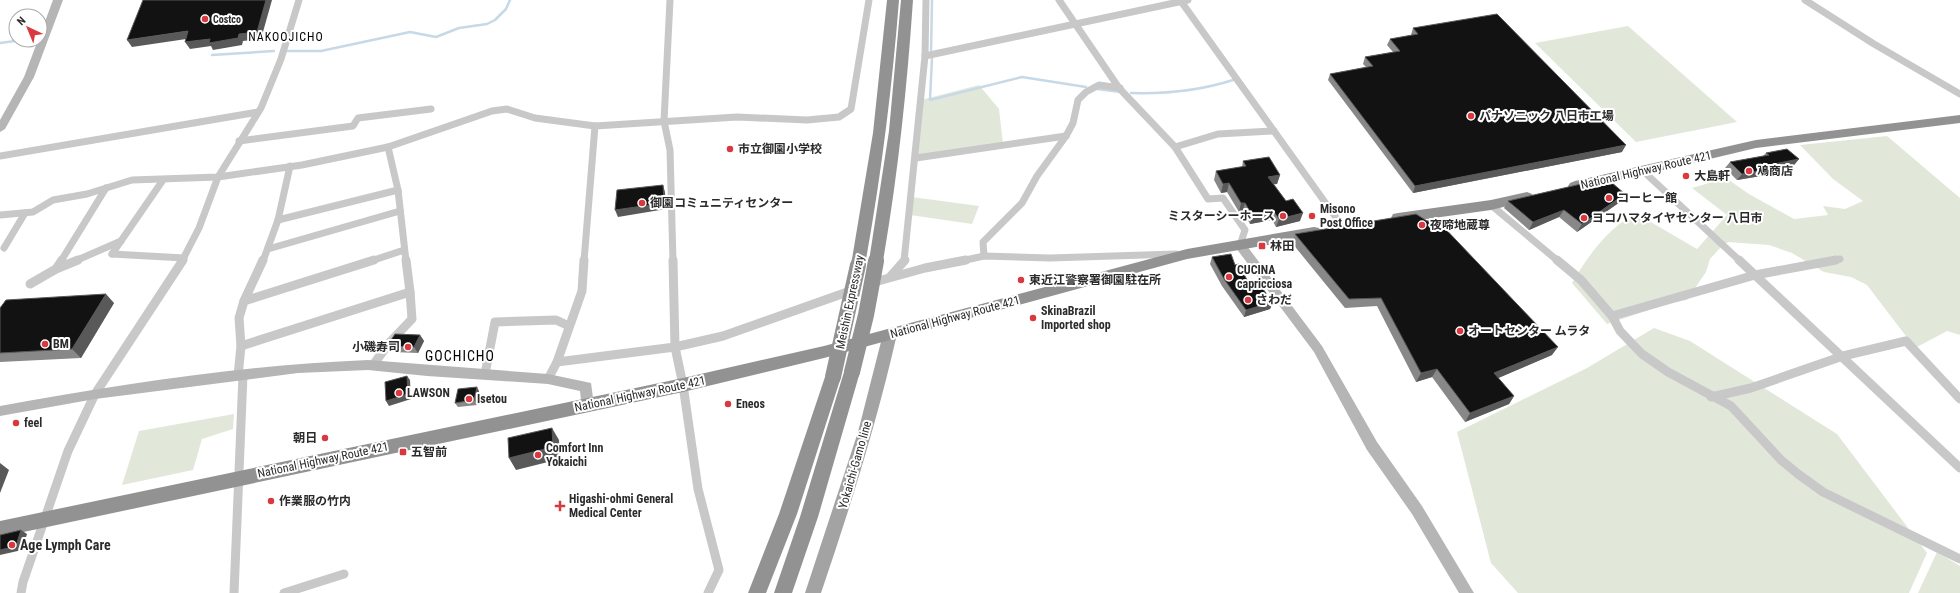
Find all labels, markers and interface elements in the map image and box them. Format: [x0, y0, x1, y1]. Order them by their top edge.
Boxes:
north arrow [8, 8, 48, 48]
text: N [14, 14, 29, 28]
marker: Costco [200, 14, 210, 24]
place label: Costco [213, 14, 241, 25]
district label: NAKOOJICHO [248, 30, 324, 44]
place label: パナソニック 八日市工場 [1479, 109, 1614, 123]
marker: パナソニック 八日市工場 [1466, 111, 1476, 121]
place label: 市立御園小学校 [738, 142, 822, 156]
marker: 市立御園小学校 [725, 144, 735, 154]
street label: National Highway Route 421 [1579, 148, 1713, 192]
place label: 鳰商店 [1757, 164, 1793, 178]
marker: 鳰商店 [1744, 166, 1754, 176]
place label: 大島軒 [1694, 169, 1730, 183]
marker: 大島軒 [1681, 171, 1691, 181]
place label: コーヒー館 [1617, 191, 1677, 205]
marker: コーヒー館 [1604, 193, 1614, 203]
place label: 御園コミュニティセンター [650, 196, 793, 210]
marker: 御園コミュニティセンター [637, 198, 647, 208]
place label: Misono Post Office [1320, 202, 1373, 230]
place label: ミスターシーホース [1168, 209, 1275, 223]
marker: ミスターシーホース [1278, 211, 1288, 221]
marker: Misono Post Office [1307, 211, 1317, 221]
place label: ヨコハマタイヤセンター 八日市 [1592, 211, 1762, 225]
marker: ヨコハマタイヤセンター 八日市 [1579, 213, 1589, 223]
place label: 夜啼地蔵尊 [1430, 218, 1490, 232]
marker: 夜啼地蔵尊 [1417, 220, 1427, 230]
place label: 林田 [1270, 239, 1294, 253]
marker: 林田 [1257, 241, 1267, 251]
street label: Meishin Expressway [833, 254, 867, 350]
place label: CUCINA capricciosa [1237, 263, 1293, 291]
marker: CUCINA capricciosa [1224, 272, 1234, 282]
place label: 東近江警察署御園駐在所 [1029, 273, 1161, 287]
marker: 東近江警察署御園駐在所 [1016, 275, 1026, 285]
street label: National Highway Route 421 [889, 293, 1021, 341]
place label: さわだ [1256, 293, 1292, 307]
marker: さわだ [1243, 295, 1253, 305]
place label: SkinaBrazil Imported shop [1041, 304, 1111, 332]
marker: SkinaBrazil Imported shop [1028, 313, 1038, 323]
place label: オートセンター ムラタ [1468, 324, 1590, 338]
marker: オートセンター ムラタ [1455, 326, 1465, 336]
place label: BM [53, 337, 69, 351]
marker: BM [40, 339, 50, 349]
place label: 小磯寿司 [352, 340, 400, 354]
marker: 小磯寿司 [403, 342, 413, 352]
district label: GOCHICHO [425, 348, 495, 364]
street label: National Highway Route 421 [573, 373, 707, 415]
place label: LAWSON [407, 386, 450, 400]
marker: LAWSON [394, 388, 404, 398]
place label: Isetou [477, 392, 507, 406]
marker: Isetou [464, 394, 474, 404]
place label: Eneos [736, 397, 766, 411]
marker: Eneos [723, 399, 733, 409]
place label: feel [24, 416, 42, 430]
marker: feel [11, 418, 21, 428]
street label: Yokaichi-Gamo line [836, 419, 874, 510]
place label: 朝日 [293, 431, 317, 445]
marker: 朝日 [320, 433, 330, 443]
street label: National Highway Route 421 [256, 439, 390, 481]
place label: Comfort Inn Yokaichi [546, 441, 603, 469]
place label: 五智前 [411, 445, 447, 459]
marker: 五智前 [398, 447, 408, 457]
marker: Comfort Inn Yokaichi [533, 450, 543, 460]
place label: Higashi-ohmi General Medical Center [569, 492, 673, 520]
place label: 作業服の竹内 [279, 494, 351, 508]
marker: 作業服の竹内 [266, 496, 276, 506]
marker: Higashi-ohmi General Medical Center [554, 500, 566, 512]
place label: Age Lymph Care [20, 537, 111, 553]
marker: Age Lymph Care [7, 540, 17, 550]

